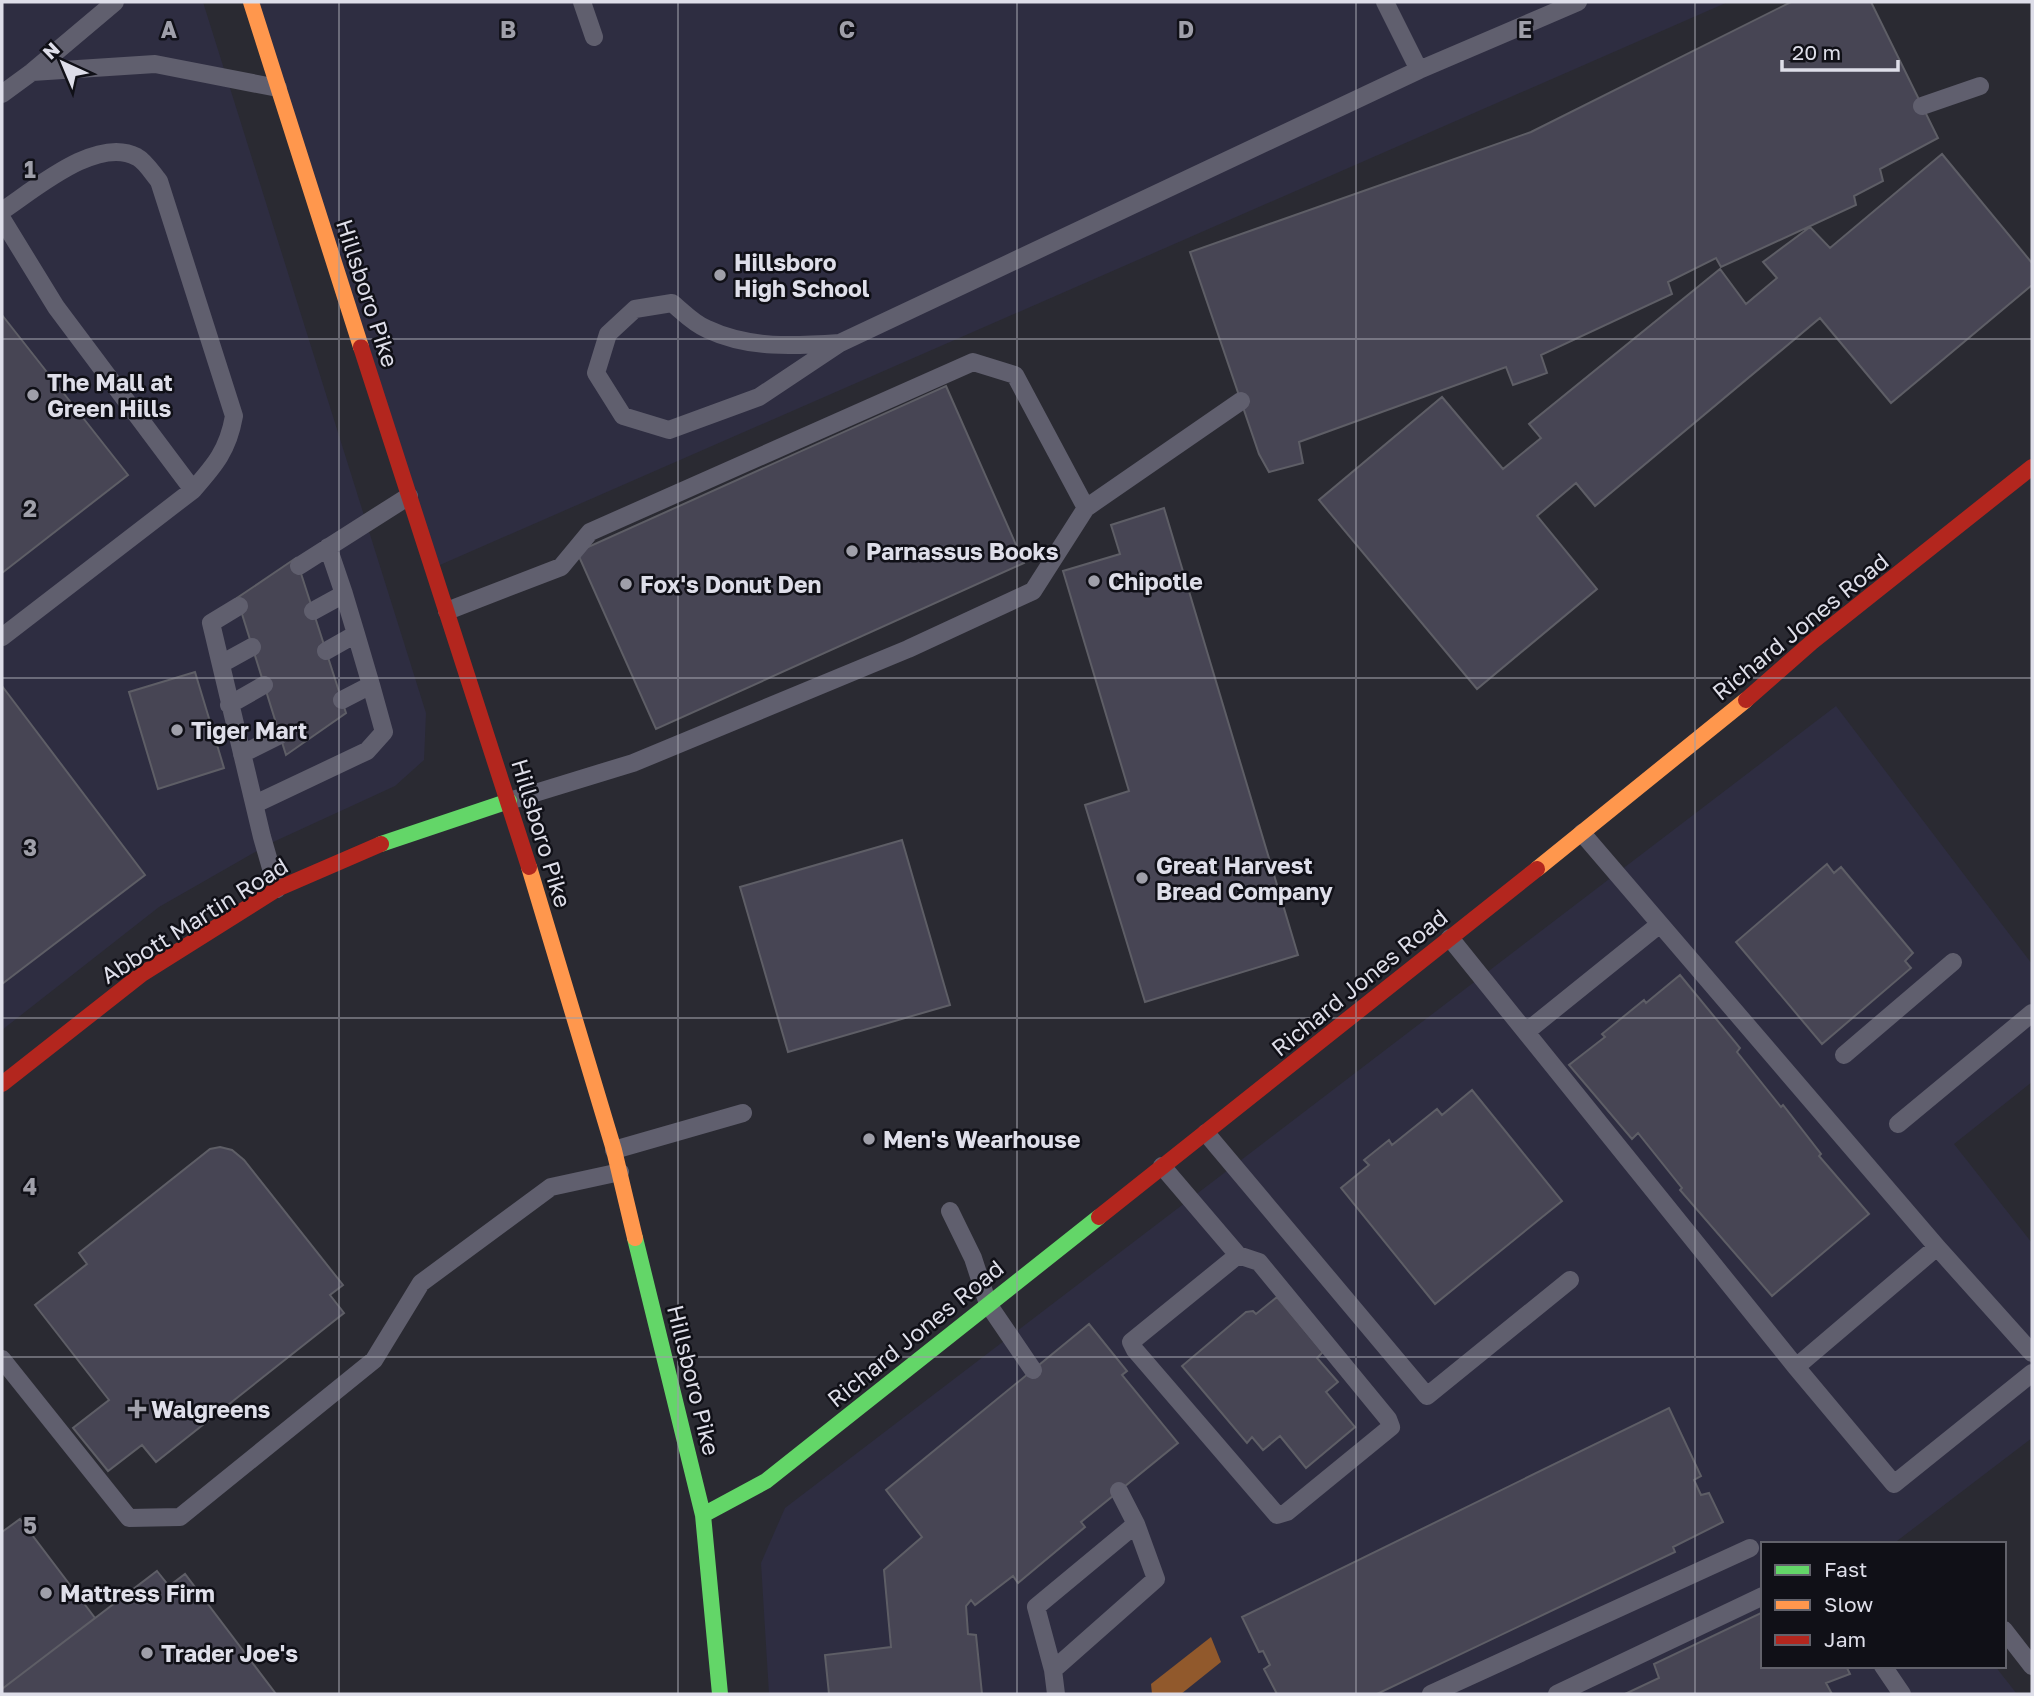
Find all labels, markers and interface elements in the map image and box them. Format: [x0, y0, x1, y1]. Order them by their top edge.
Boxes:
text: A [161, 15, 178, 43]
text: B [500, 15, 516, 43]
text: C [839, 15, 855, 43]
text: D [1178, 15, 1194, 43]
text: E [1518, 15, 1532, 43]
north arrow [28, 28, 98, 98]
scale bar [1782, 28, 1898, 72]
text: N [38, 37, 64, 64]
text: 20 m [1792, 39, 1841, 65]
text: 1 [24, 155, 36, 183]
street label: Hillsboro Pike [331, 215, 405, 371]
place label: Hillsboro High School [734, 248, 870, 302]
marker: Hillsboro High School [712, 267, 728, 283]
place label: The Mall at Green Hills [47, 368, 173, 422]
marker: The Mall at Green Hills [25, 387, 41, 403]
text: 2 [23, 494, 37, 522]
place label: Parnassus Books [866, 537, 1059, 565]
marker: Parnassus Books [844, 543, 860, 559]
street label: Richard Jones Road [1706, 546, 1894, 706]
place label: Chipotle [1108, 567, 1203, 595]
place label: Fox's Donut Den [640, 570, 821, 598]
marker: Chipotle [1086, 573, 1102, 589]
marker: Fox's Donut Den [618, 576, 634, 592]
place label: Tiger Mart [191, 716, 307, 744]
marker: Tiger Mart [169, 722, 185, 738]
street label: Hillsboro Pike [506, 755, 578, 911]
text: 3 [23, 833, 37, 861]
street label: Abbott Martin Road [95, 851, 293, 989]
place label: Great Harvest Bread Company [1156, 851, 1333, 905]
marker: Great Harvest Bread Company [1134, 870, 1150, 886]
street label: Richard Jones Road [1265, 902, 1453, 1062]
place label: Men's Wearhouse [883, 1125, 1080, 1153]
marker: Men's Wearhouse [861, 1131, 877, 1147]
text: 4 [23, 1172, 37, 1200]
street label: Richard Jones Road [821, 1253, 1009, 1413]
street label: Hillsboro Pike [662, 1302, 726, 1458]
place label: Walgreens [151, 1395, 271, 1423]
marker: Walgreens [129, 1401, 145, 1417]
text: 5 [23, 1511, 37, 1539]
legend [1761, 1542, 2006, 1668]
text: Fast [1824, 1556, 1867, 1582]
place label: Mattress Firm [60, 1579, 215, 1607]
marker: Mattress Firm [38, 1585, 54, 1601]
text: Slow [1824, 1591, 1873, 1617]
text: Jam [1824, 1626, 1866, 1652]
place label: Trader Joe's [161, 1639, 298, 1667]
marker: Trader Joe's [139, 1645, 155, 1661]

